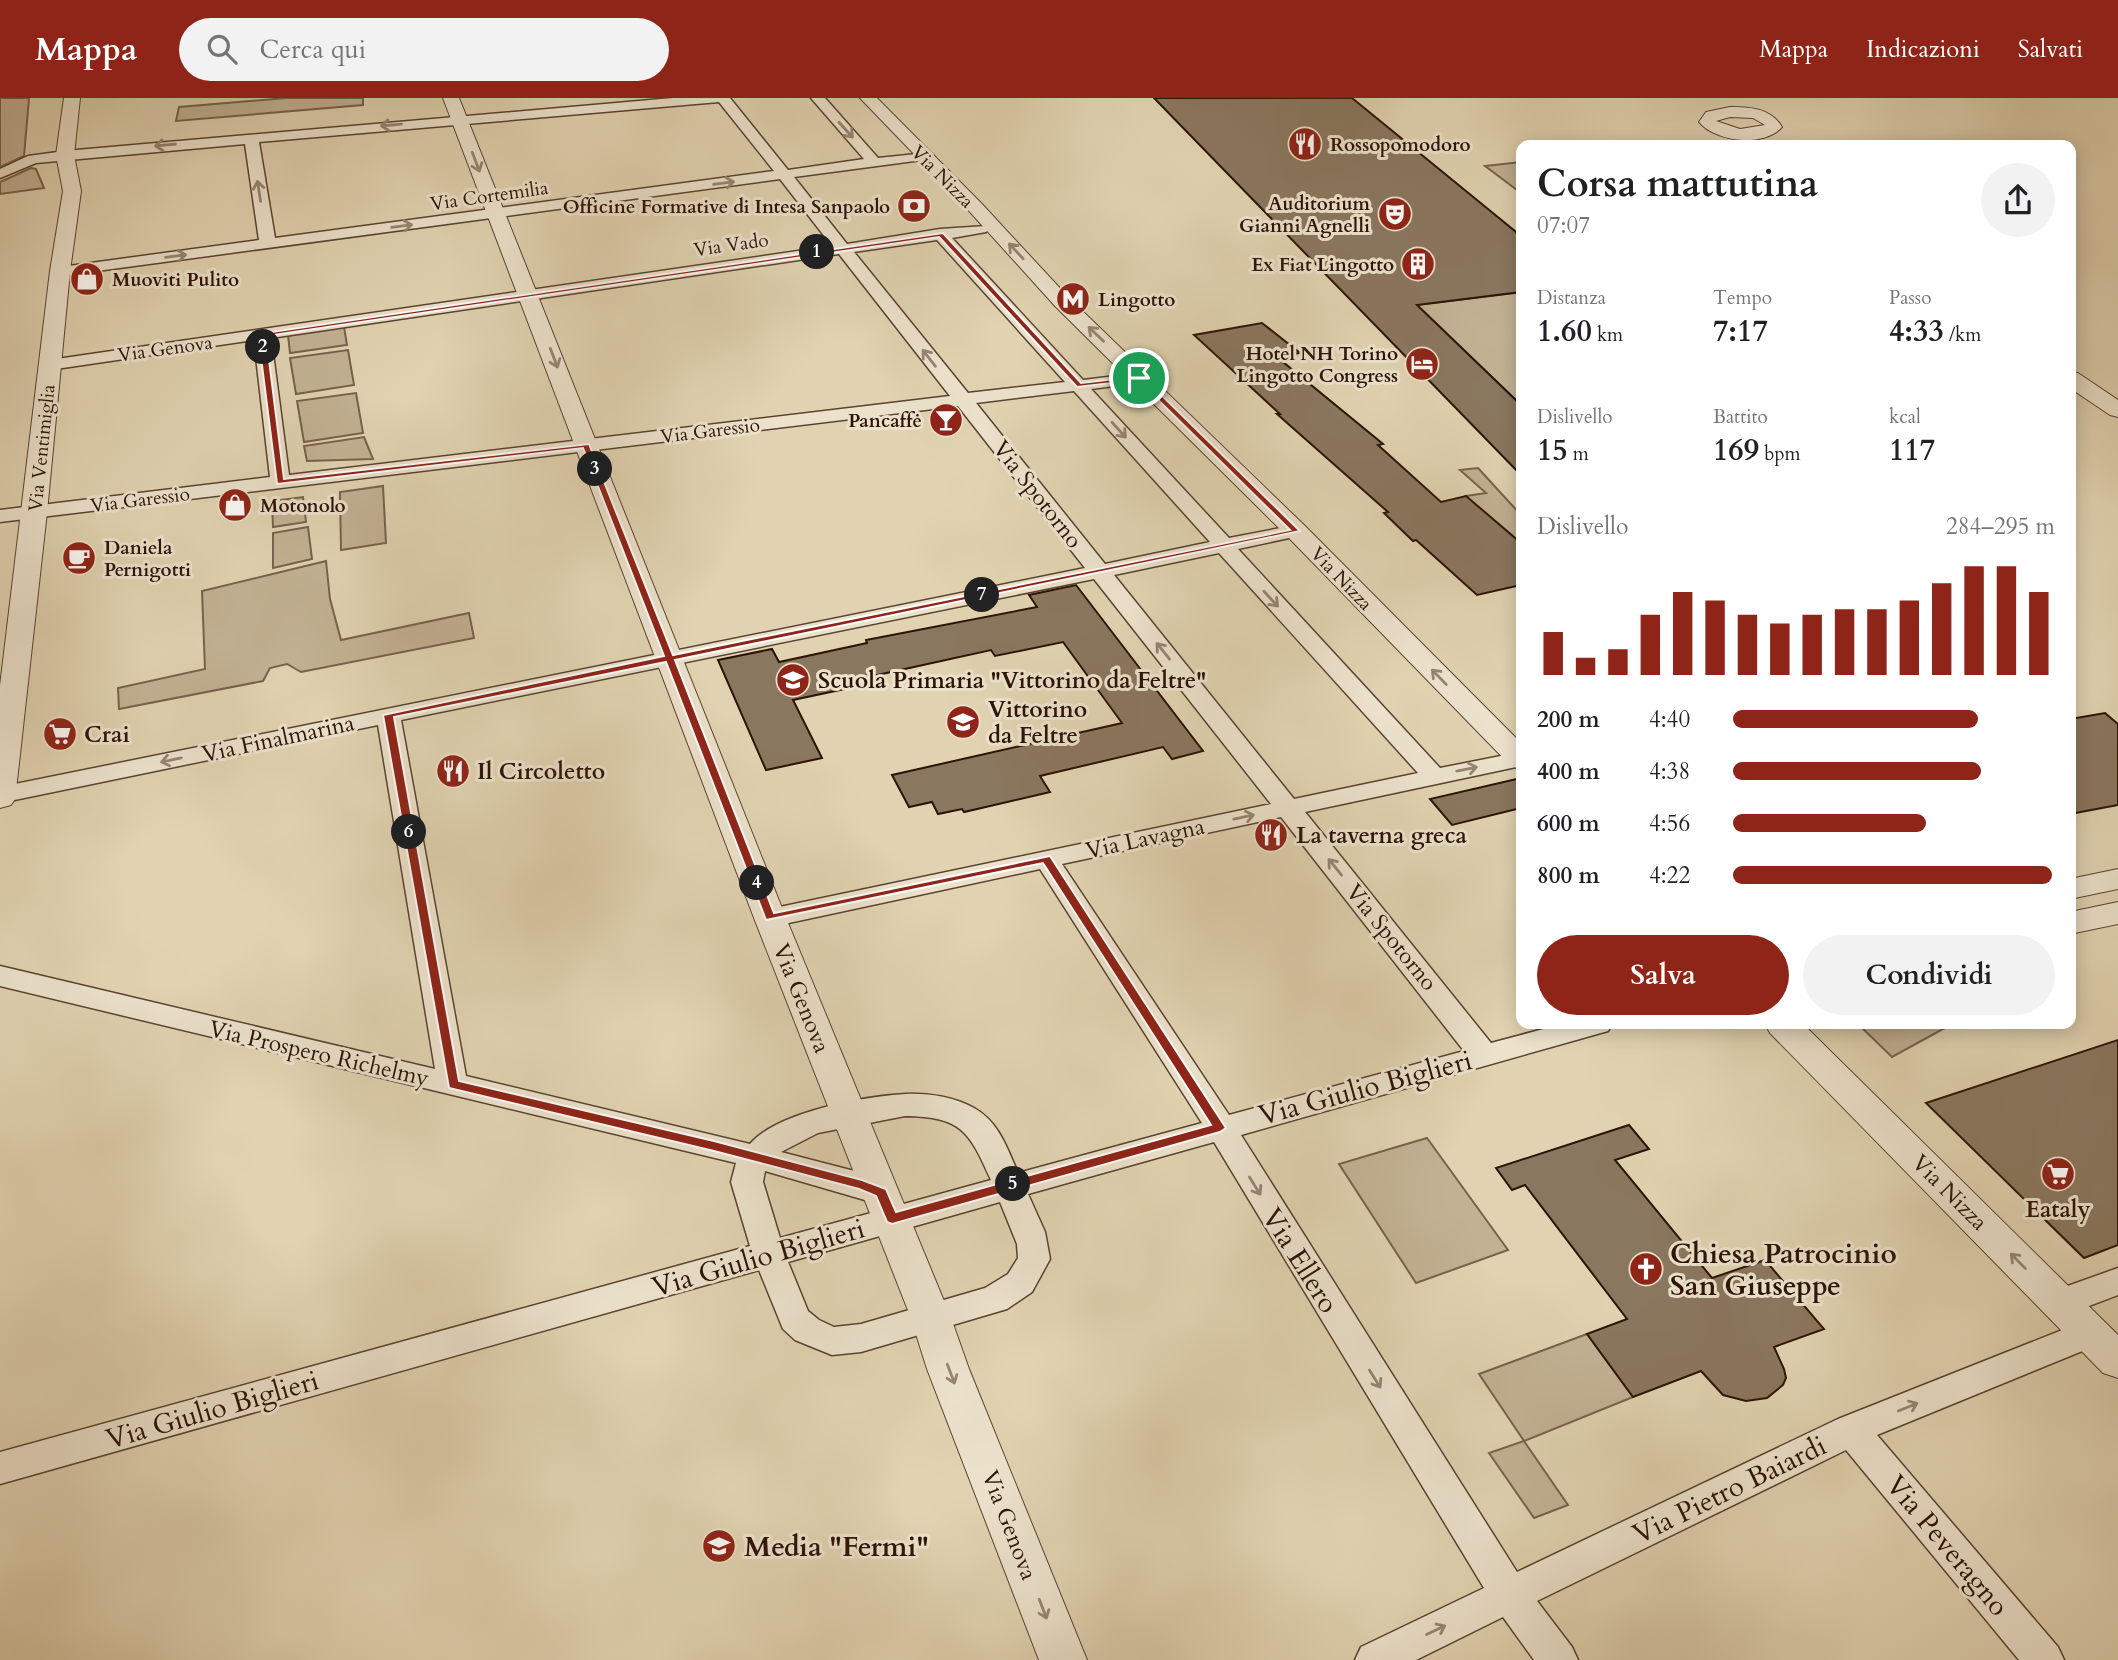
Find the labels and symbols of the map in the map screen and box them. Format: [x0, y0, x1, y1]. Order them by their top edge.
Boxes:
one-way arrow [381, 119, 403, 132]
one-way arrow [838, 121, 855, 138]
restaurant icon: Rossopomodoro [1286, 125, 1324, 163]
place label: Rossopomodoro [1330, 132, 1471, 158]
one-way arrow [154, 139, 177, 152]
street label: Via Nizza [905, 139, 980, 214]
one-way arrow [470, 150, 483, 172]
street label: Via Cortemilia [429, 175, 550, 217]
one-way arrow [712, 176, 735, 189]
one-way arrow [252, 180, 265, 202]
bank icon: Officine Formative di Intesa Sanpaolo [895, 187, 933, 225]
place label: Auditorium Gianni Agnelli [1239, 191, 1371, 239]
place label: Officine Formative di Intesa Sanpaolo [563, 194, 890, 220]
theatre icon: Auditorium Gianni Agnelli [1376, 195, 1414, 233]
one-way arrow [390, 219, 412, 232]
street label: Via Vado [692, 227, 770, 263]
pin: 1 [800, 234, 834, 270]
one-way arrow [1008, 242, 1024, 260]
building icon: Ex Fiat Lingotto [1399, 245, 1437, 283]
one-way arrow [164, 249, 187, 262]
place label: Ex Fiat Lingotto [1251, 252, 1394, 278]
shop icon: Muoviti Pulito [68, 260, 106, 298]
place label: Muoviti Pulito [112, 267, 239, 293]
metro station icon: Lingotto [1054, 280, 1092, 318]
place label: Lingotto [1098, 287, 1175, 313]
one-way arrow [1088, 326, 1105, 343]
street label: Via Genova [116, 329, 214, 368]
pin: 2 [246, 330, 280, 364]
place label: Hotel NH Torino Lingotto Congress [1236, 341, 1398, 389]
hotel icon: Hotel NH Torino Lingotto Congress [1403, 345, 1441, 383]
one-way arrow [549, 347, 561, 369]
pin [1109, 348, 1169, 408]
one-way arrow [922, 349, 937, 367]
street label: Via Ventimiglia [22, 383, 62, 513]
bar icon: Pancaffė [927, 401, 965, 439]
place label: Pancaffė [848, 408, 922, 434]
street label: Via Garessio [659, 412, 761, 450]
one-way arrow [1110, 420, 1126, 438]
street label: Via Spotorno [986, 434, 1090, 555]
pin: 3 [578, 452, 612, 486]
street label: Via Garessio [89, 481, 191, 519]
shop icon: Motonolo [216, 486, 254, 524]
place label: Motonolo [260, 493, 346, 519]
place label: Daniela Pernigotti [104, 535, 191, 583]
cafe icon: Daniela Pernigotti [60, 539, 98, 577]
street label: Via Nizza [1304, 541, 1378, 616]
pin: 7 [964, 578, 1000, 612]
one-way arrow [1262, 590, 1279, 607]
one-way arrow [1155, 642, 1170, 660]
school or university icon: Scuola Primaria "Vittorino da Feltre" [774, 661, 812, 699]
place label: Scuola Primaria "Vittorino da Feltre" [818, 665, 1207, 696]
one-way arrow [1430, 668, 1447, 685]
place label: Vittorino da Feltre [988, 694, 1087, 751]
school or university icon: Vittorino da Feltre [944, 703, 982, 741]
street label: Via Finalmarina [199, 707, 357, 770]
supermarket icon: Crai [41, 715, 79, 753]
place label: Crai [84, 719, 130, 750]
restaurant icon: Il Circoletto [434, 752, 472, 790]
one-way arrow [160, 754, 183, 767]
place label: Il Circoletto [477, 756, 605, 787]
one-way arrow [1455, 762, 1478, 775]
one-way arrow [1232, 809, 1255, 823]
street label: Via Lavagna [1083, 811, 1207, 866]
pin: 6 [392, 814, 426, 850]
restaurant icon: La taverna greca [1252, 816, 1290, 854]
place label: La taverna greca [1296, 820, 1468, 851]
one-way arrow [1328, 858, 1343, 876]
pin: 4 [740, 866, 774, 900]
street label: Via Spotorno [1339, 877, 1444, 997]
street label: Via Genova [766, 939, 838, 1057]
street label: Via Prospero Richelmy [206, 1013, 432, 1094]
street label: Via Giulio Biglieri [1254, 1041, 1476, 1135]
street label: Via Nizza [1905, 1147, 1995, 1237]
supermarket icon: Eataly [2039, 1155, 2077, 1193]
pin: 5 [996, 1166, 1030, 1202]
one-way arrow [1247, 1176, 1262, 1195]
place label: Eataly [2025, 1194, 2091, 1225]
street label: Via Ellero [1253, 1201, 1347, 1320]
street label: Via Giulio Biglieri [648, 1209, 869, 1306]
place label: Chiesa Patrocinio San Giuseppe [1670, 1235, 1897, 1305]
church icon: Chiesa Patrocinio San Giuseppe [1627, 1250, 1665, 1288]
one-way arrow [2010, 1252, 2027, 1269]
street label: Via Giulio Biglieri [102, 1361, 323, 1458]
one-way arrow [945, 1363, 958, 1385]
one-way arrow [1368, 1369, 1383, 1388]
one-way arrow [1896, 1400, 1918, 1413]
street label: Via Pietro Baiardi [1626, 1427, 1833, 1553]
street label: Via Genova [974, 1466, 1045, 1585]
street label: Via Peveragno [1877, 1467, 2017, 1624]
school or university icon: Media "Fermi" [700, 1527, 738, 1565]
place label: Media "Fermi" [744, 1528, 929, 1566]
one-way arrow [1037, 1597, 1050, 1619]
one-way arrow [1425, 1622, 1446, 1636]

